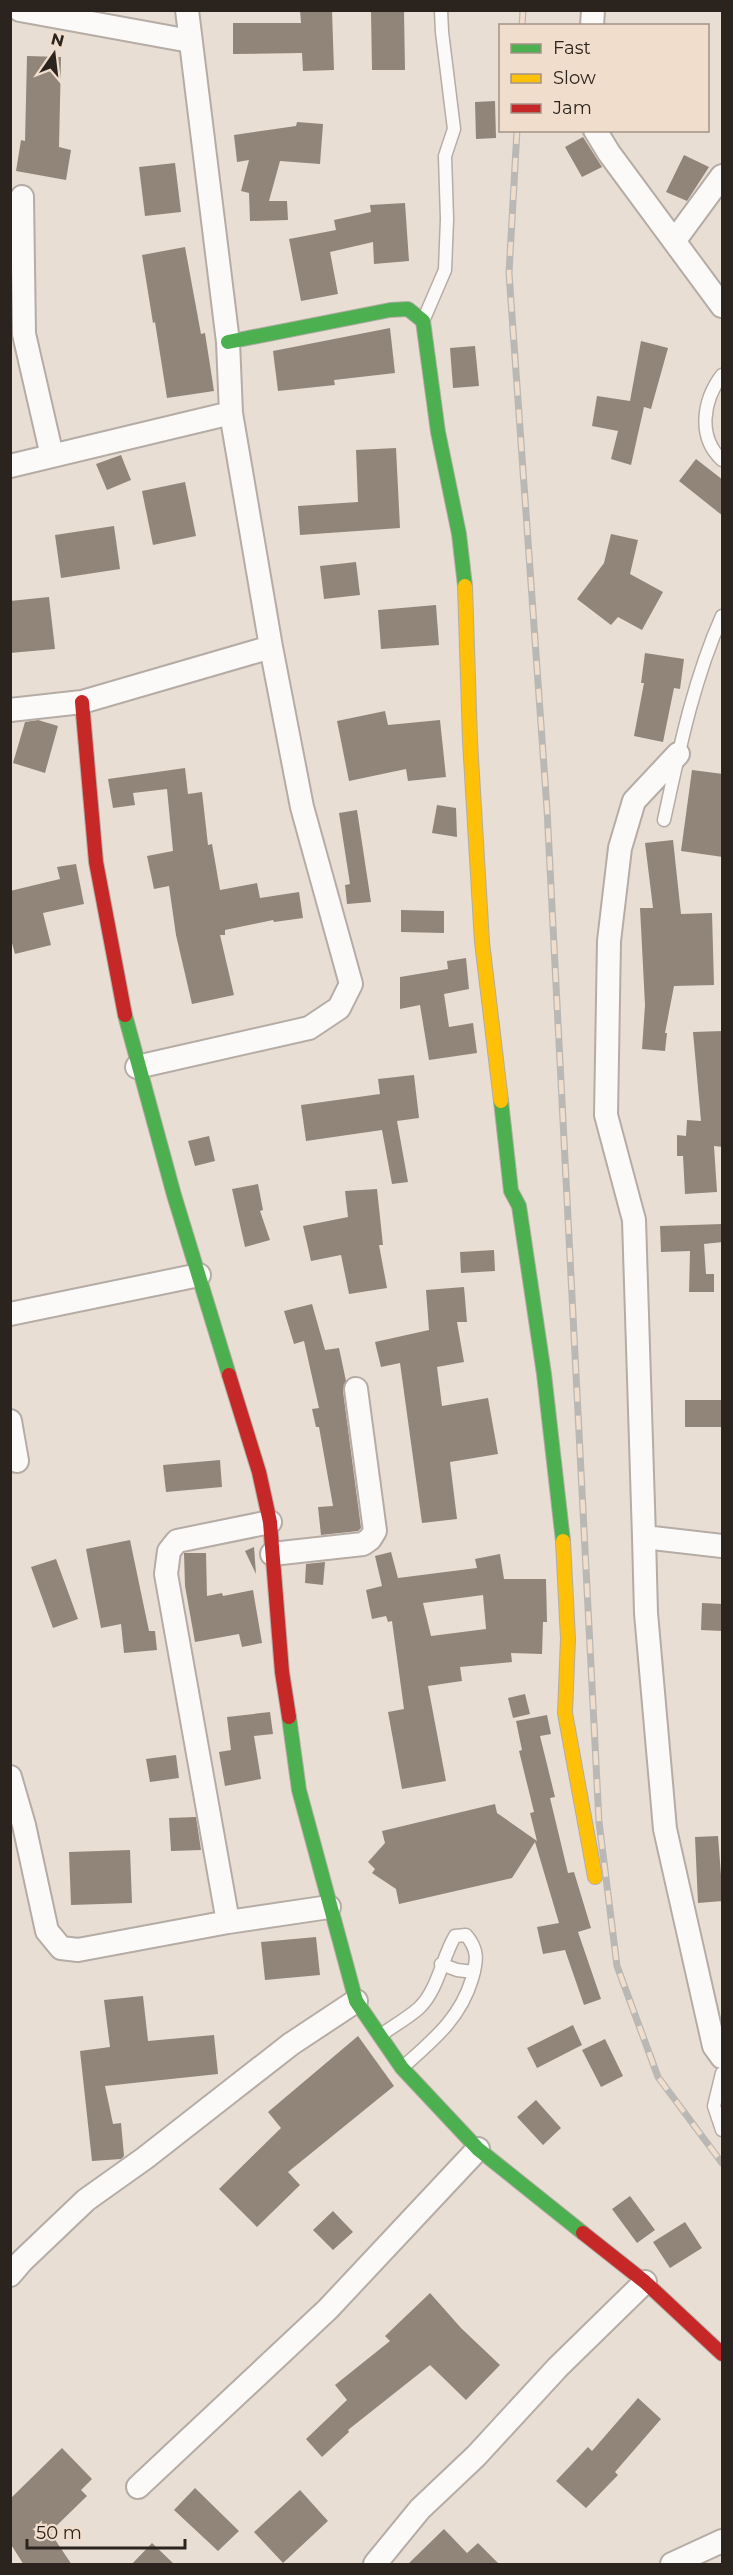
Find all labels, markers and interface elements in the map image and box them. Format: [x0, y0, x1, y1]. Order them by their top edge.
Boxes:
north arrow [24, 24, 84, 84]
legend [499, 24, 709, 132]
text: N [49, 29, 66, 51]
text: Fast [553, 37, 591, 59]
text: Slow [553, 67, 596, 89]
text: Jam [552, 97, 592, 119]
scale bar [27, 2512, 184, 2550]
text: 50 m [36, 2522, 82, 2544]

